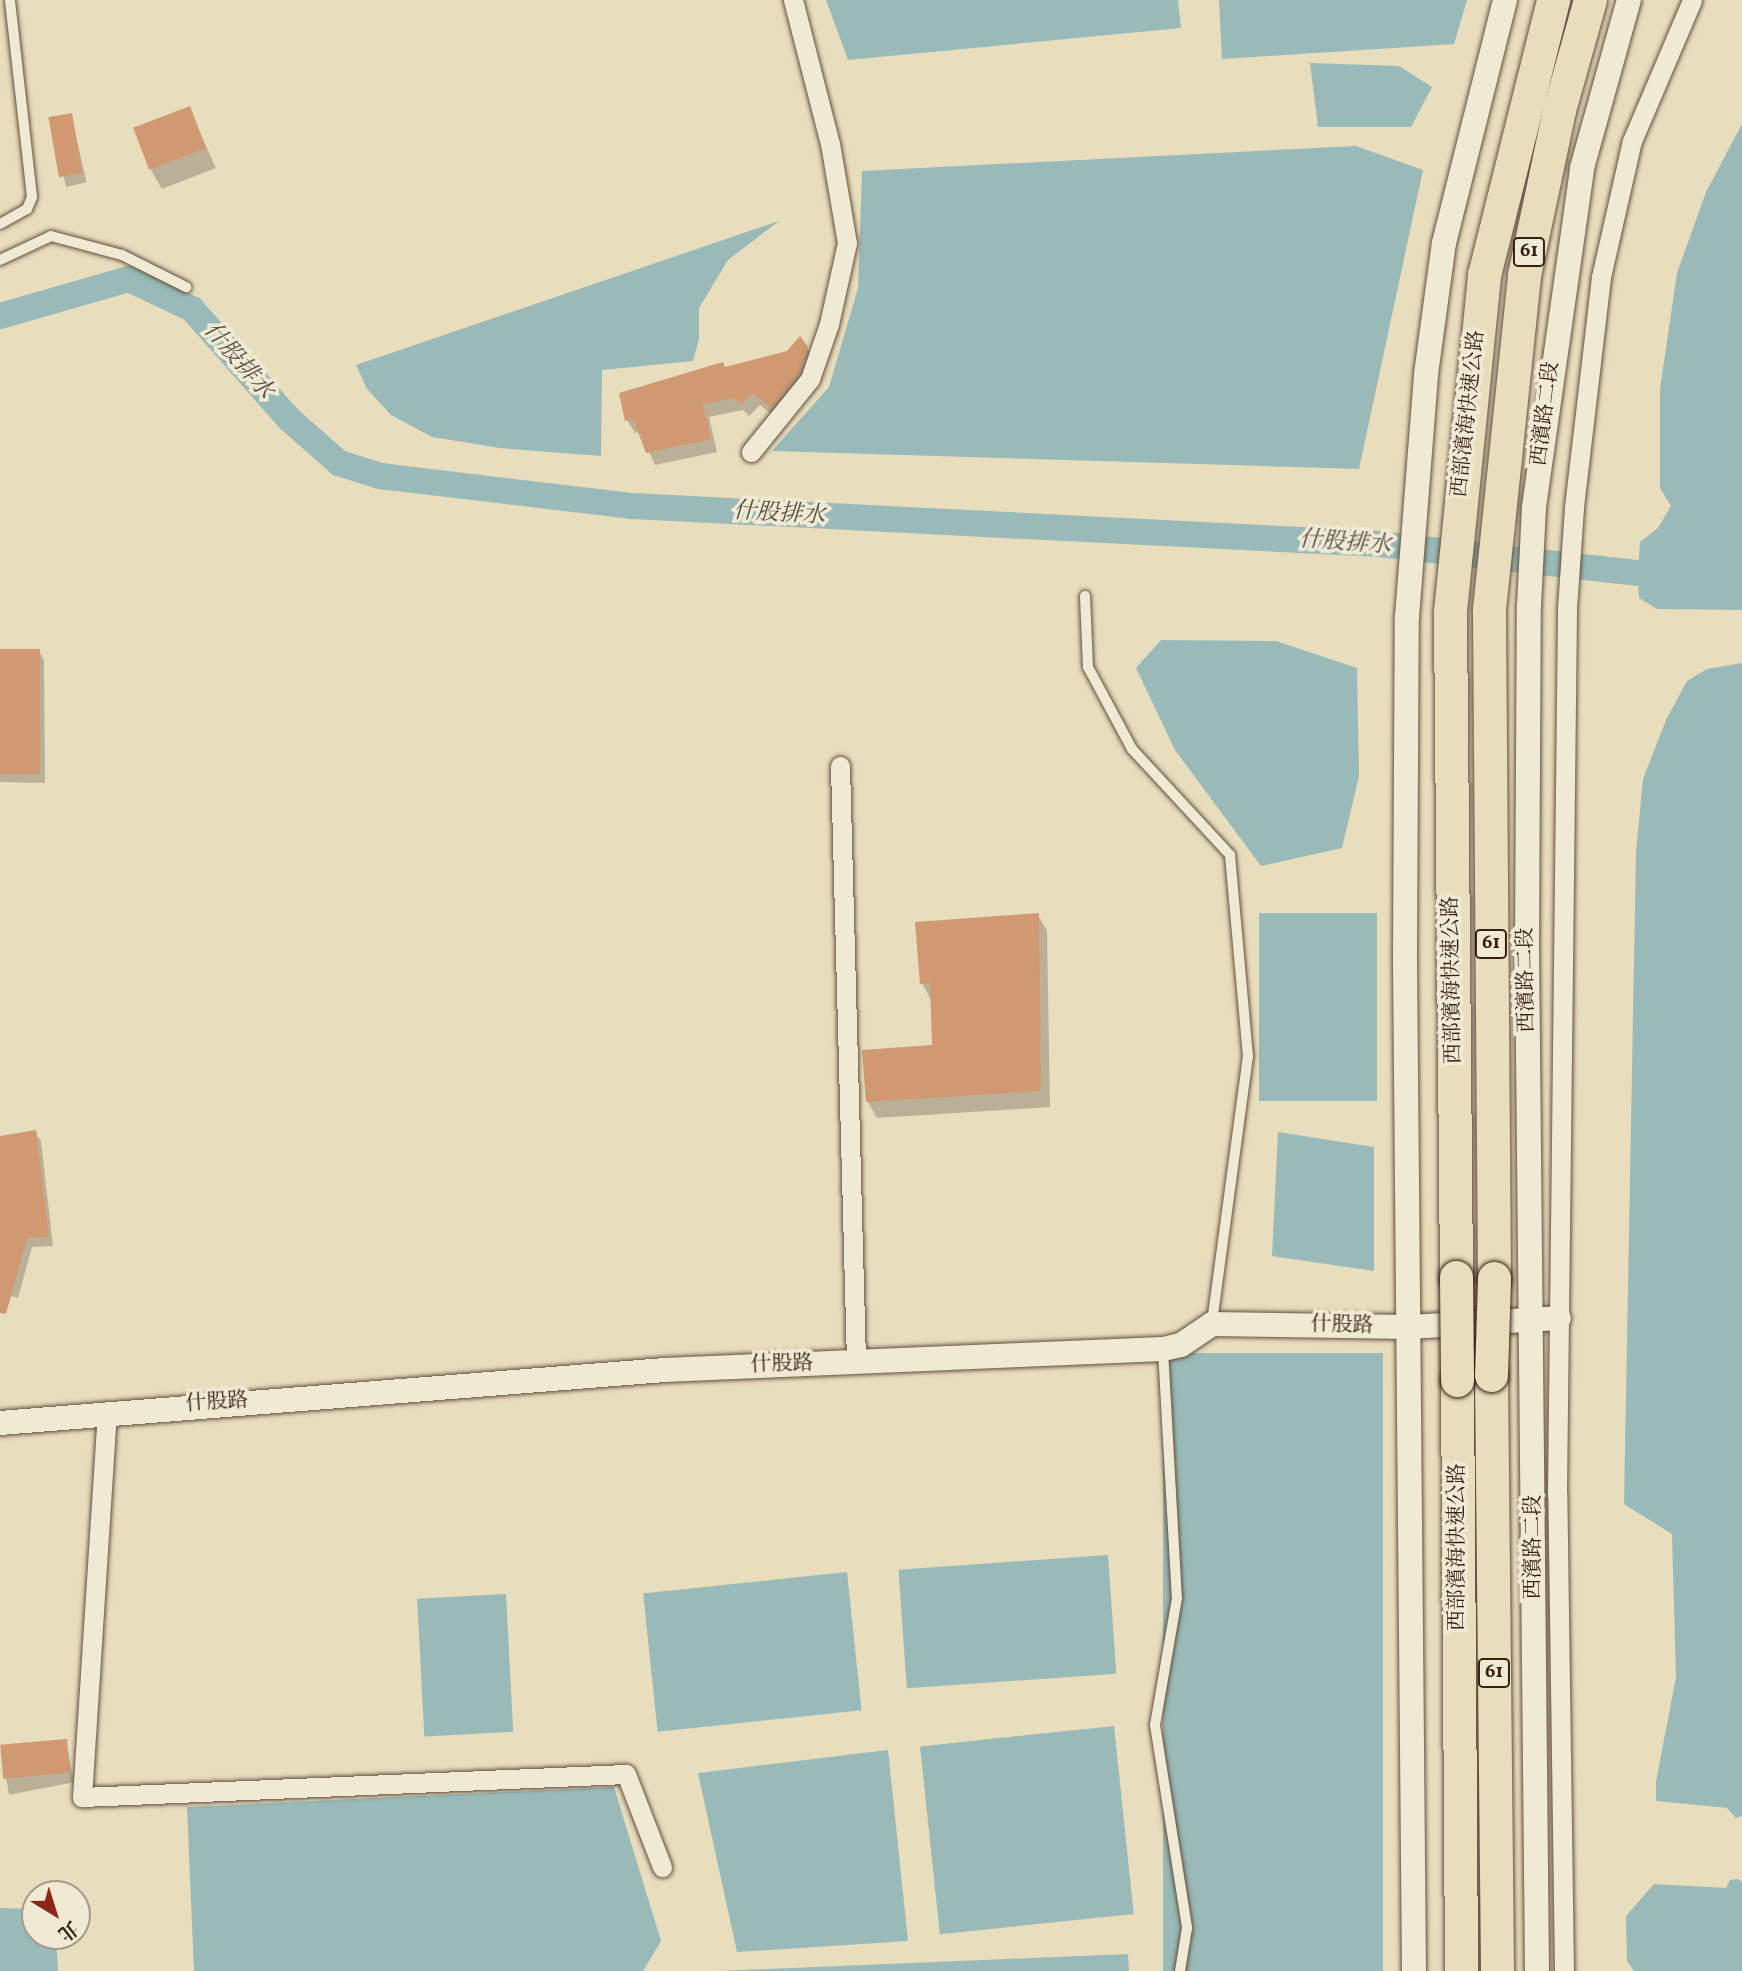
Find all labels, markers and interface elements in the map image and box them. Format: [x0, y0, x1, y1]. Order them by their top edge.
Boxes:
road number: 61 [1512, 236, 1546, 268]
water label: 什股排水 [197, 317, 279, 405]
street label: 西部濱海快速公路 [1448, 329, 1490, 499]
street label: 西濱路二段 [1527, 360, 1565, 468]
water label: 什股排水 [732, 498, 826, 530]
water label: 什股排水 [1298, 526, 1392, 560]
street label: 西部濱海快速公路 [1439, 896, 1467, 1064]
street label: 西濱路二段 [1513, 927, 1541, 1033]
road number: 61 [1474, 928, 1508, 960]
street label: 什股路 [1310, 1313, 1374, 1339]
street label: 什股路 [750, 1351, 814, 1379]
street label: 什股路 [185, 1388, 249, 1418]
street label: 西部濱海快速公路 [1445, 1463, 1471, 1631]
street label: 西濱路二段 [1521, 1495, 1547, 1599]
road number: 61 [1476, 1658, 1512, 1688]
north arrow [21, 1880, 91, 1950]
text: 北 [52, 1914, 83, 1946]

